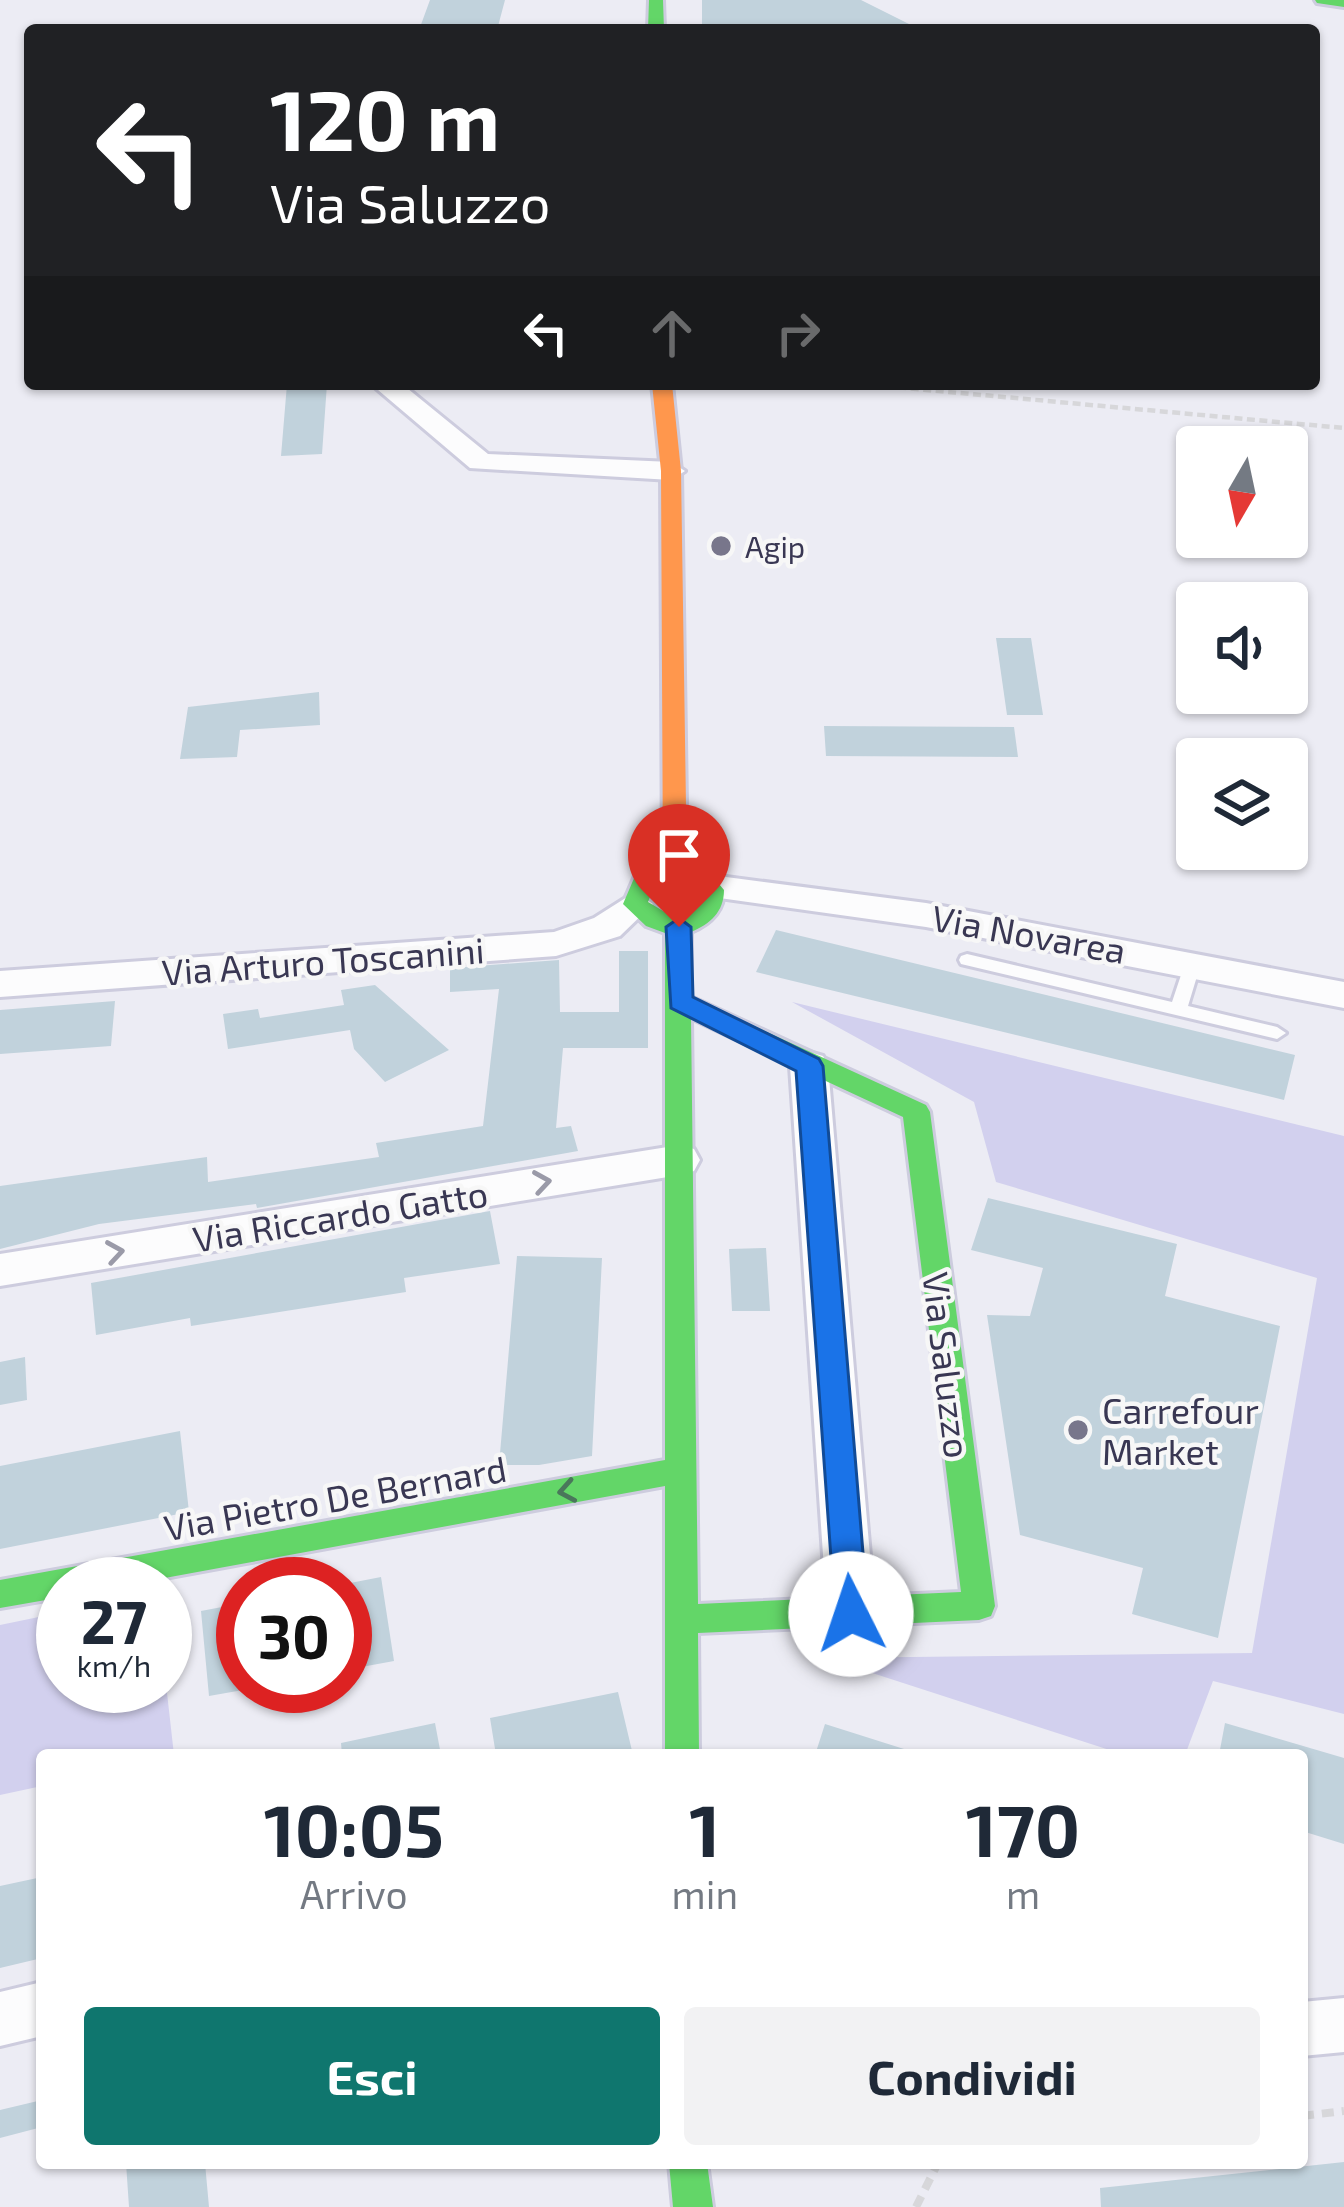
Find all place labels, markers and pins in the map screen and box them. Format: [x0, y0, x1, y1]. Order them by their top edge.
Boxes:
place label: Agip [745, 528, 805, 564]
marker: Agip [708, 533, 734, 559]
pin [628, 804, 730, 927]
place label: Carrefour Market [1102, 1388, 1259, 1472]
marker: Carrefour Market [1065, 1417, 1091, 1443]

